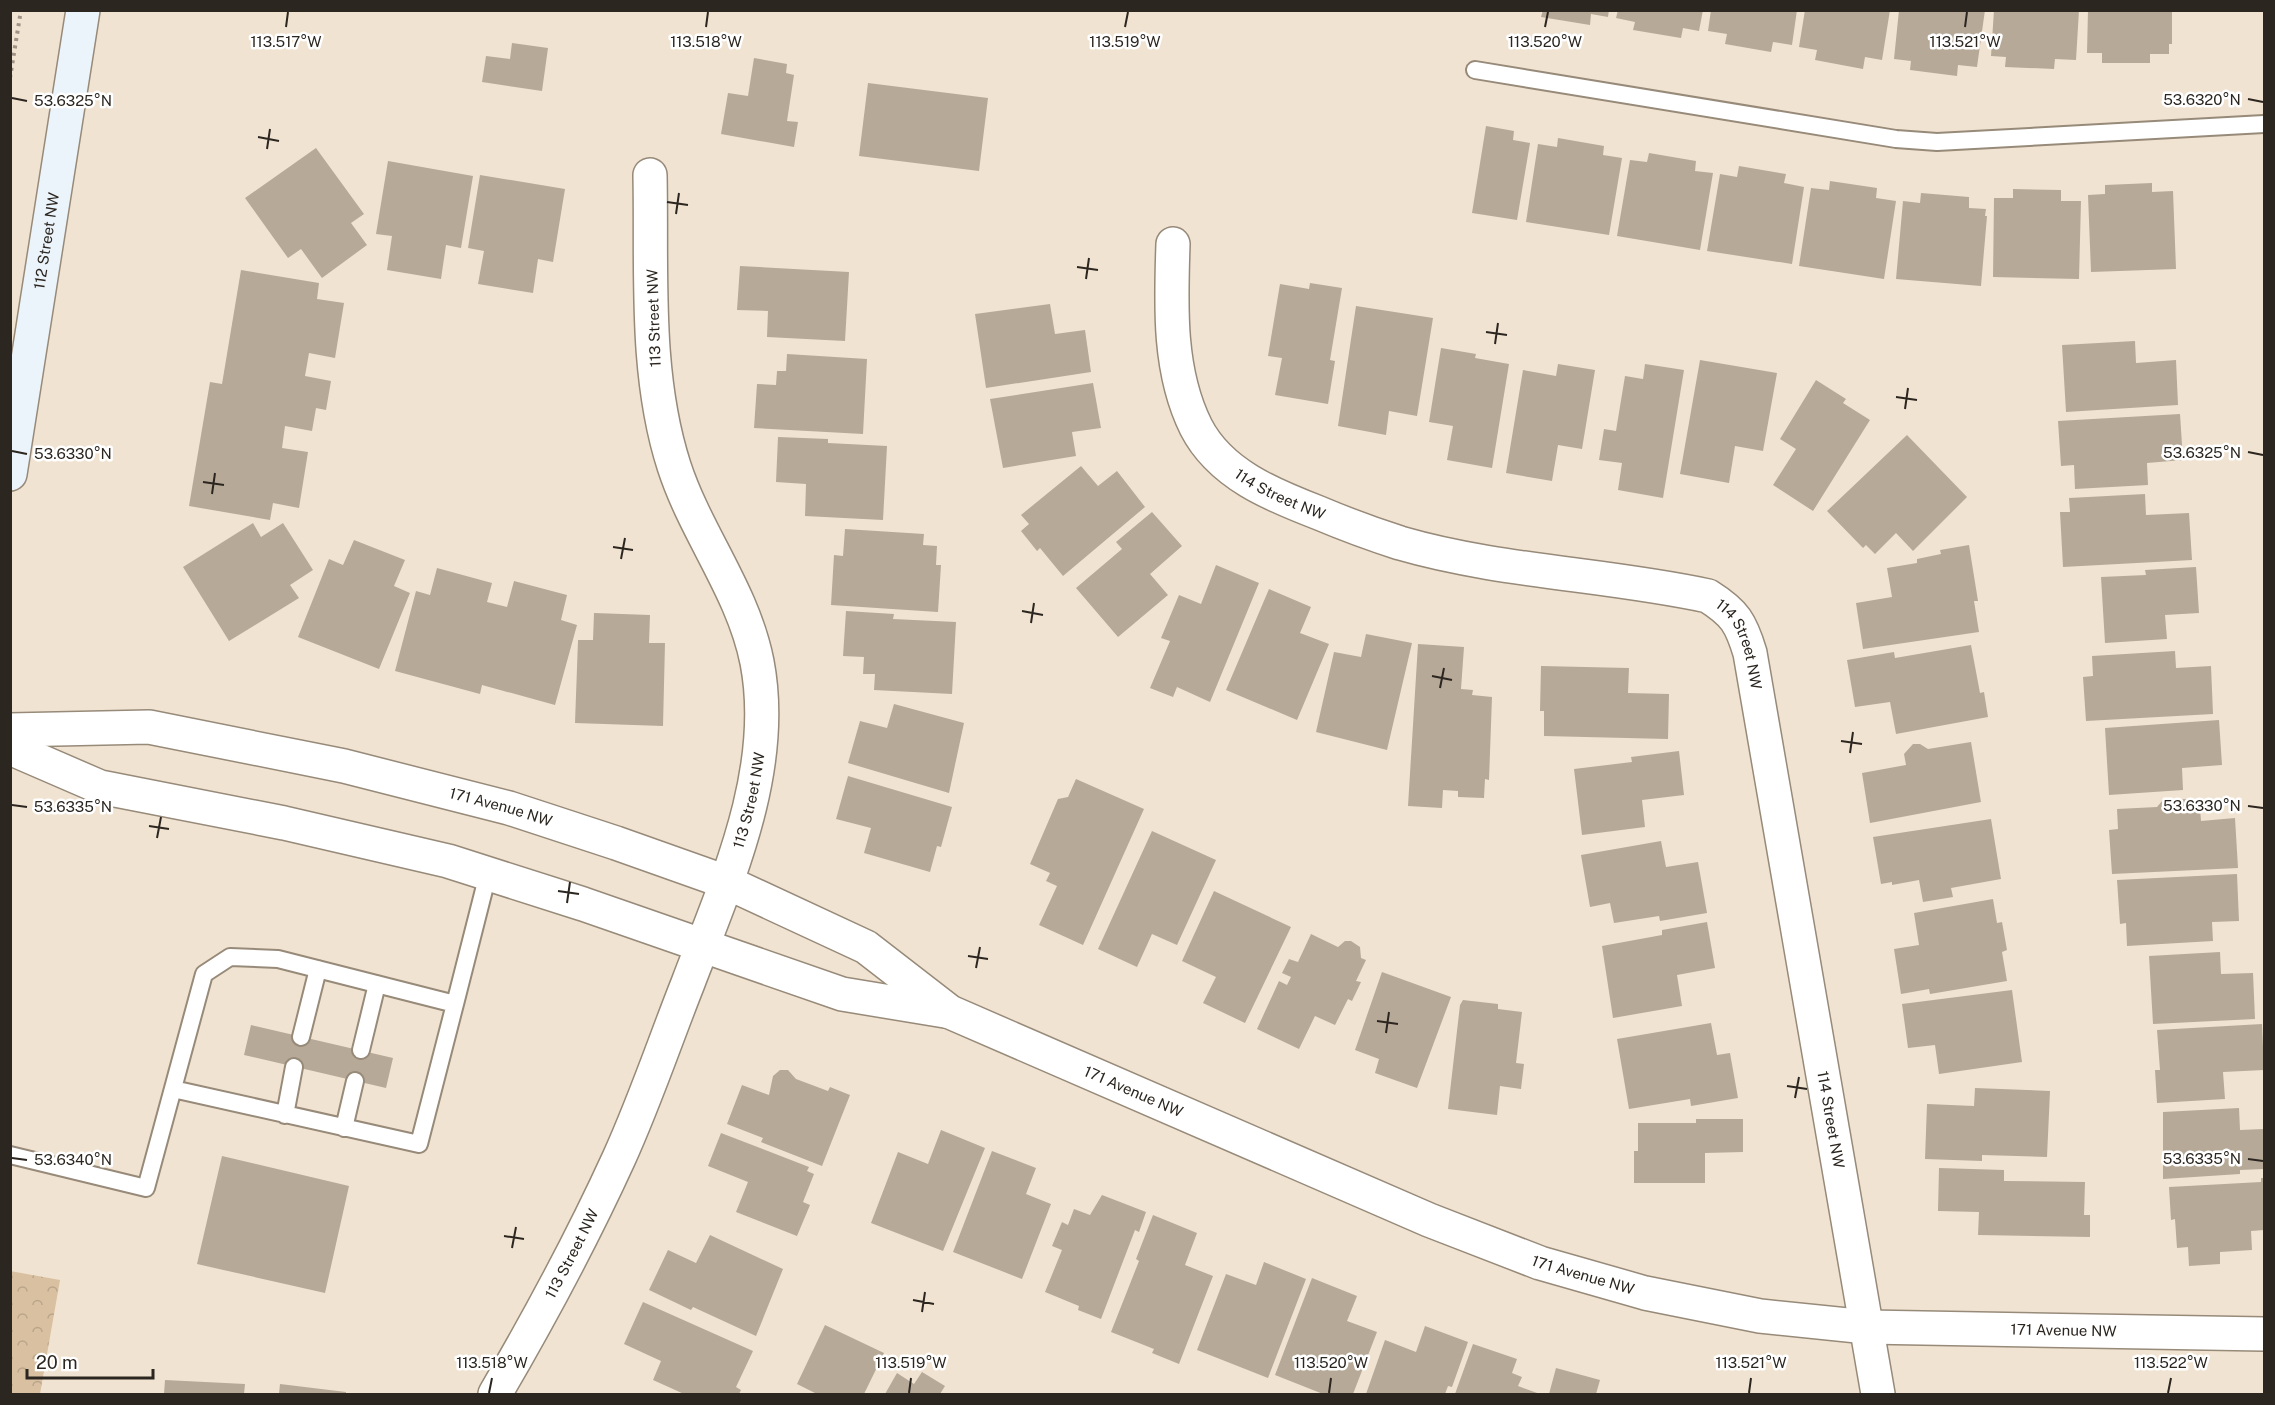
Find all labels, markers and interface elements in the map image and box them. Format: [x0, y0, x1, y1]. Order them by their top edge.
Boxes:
text: 113.517°W [250, 33, 322, 50]
text: 113.518°W [670, 33, 742, 50]
text: 113.519°W [1089, 33, 1161, 50]
text: 113.520°W [1508, 33, 1582, 50]
text: 113.521°W [1930, 33, 2000, 50]
text: 53.6320°N [2163, 91, 2241, 108]
text: 53.6325°N [34, 92, 112, 109]
street label: 112 Street NW [30, 191, 62, 291]
street label: 113 Street NW [643, 269, 664, 367]
text: 53.6325°N [2163, 444, 2241, 461]
text: 53.6330°N [34, 445, 112, 462]
street label: 114 Street NW [1232, 465, 1328, 523]
street label: 114 Street NW [1713, 595, 1765, 691]
street label: 113 Street NW [729, 751, 768, 850]
street label: 171 Avenue NW [448, 784, 554, 830]
text: 53.6330°N [2163, 797, 2241, 814]
text: 53.6335°N [34, 798, 112, 815]
street label: 171 Avenue NW [1082, 1062, 1186, 1120]
street label: 114 Street NW [1814, 1070, 1848, 1170]
text: 53.6335°N [2163, 1150, 2241, 1167]
text: 53.6340°N [34, 1151, 112, 1168]
street label: 113 Street NW [541, 1206, 602, 1301]
street label: 171 Avenue NW [1529, 1252, 1636, 1298]
street label: 171 Avenue NW [2011, 1321, 2117, 1339]
scale bar [27, 1342, 153, 1380]
text: 20 m [36, 1352, 78, 1373]
text: 113.518°W [456, 1354, 528, 1371]
text: 113.519°W [875, 1354, 947, 1371]
text: 113.520°W [1294, 1354, 1368, 1371]
text: 113.521°W [1716, 1354, 1786, 1371]
text: 113.522°W [2134, 1354, 2208, 1371]

